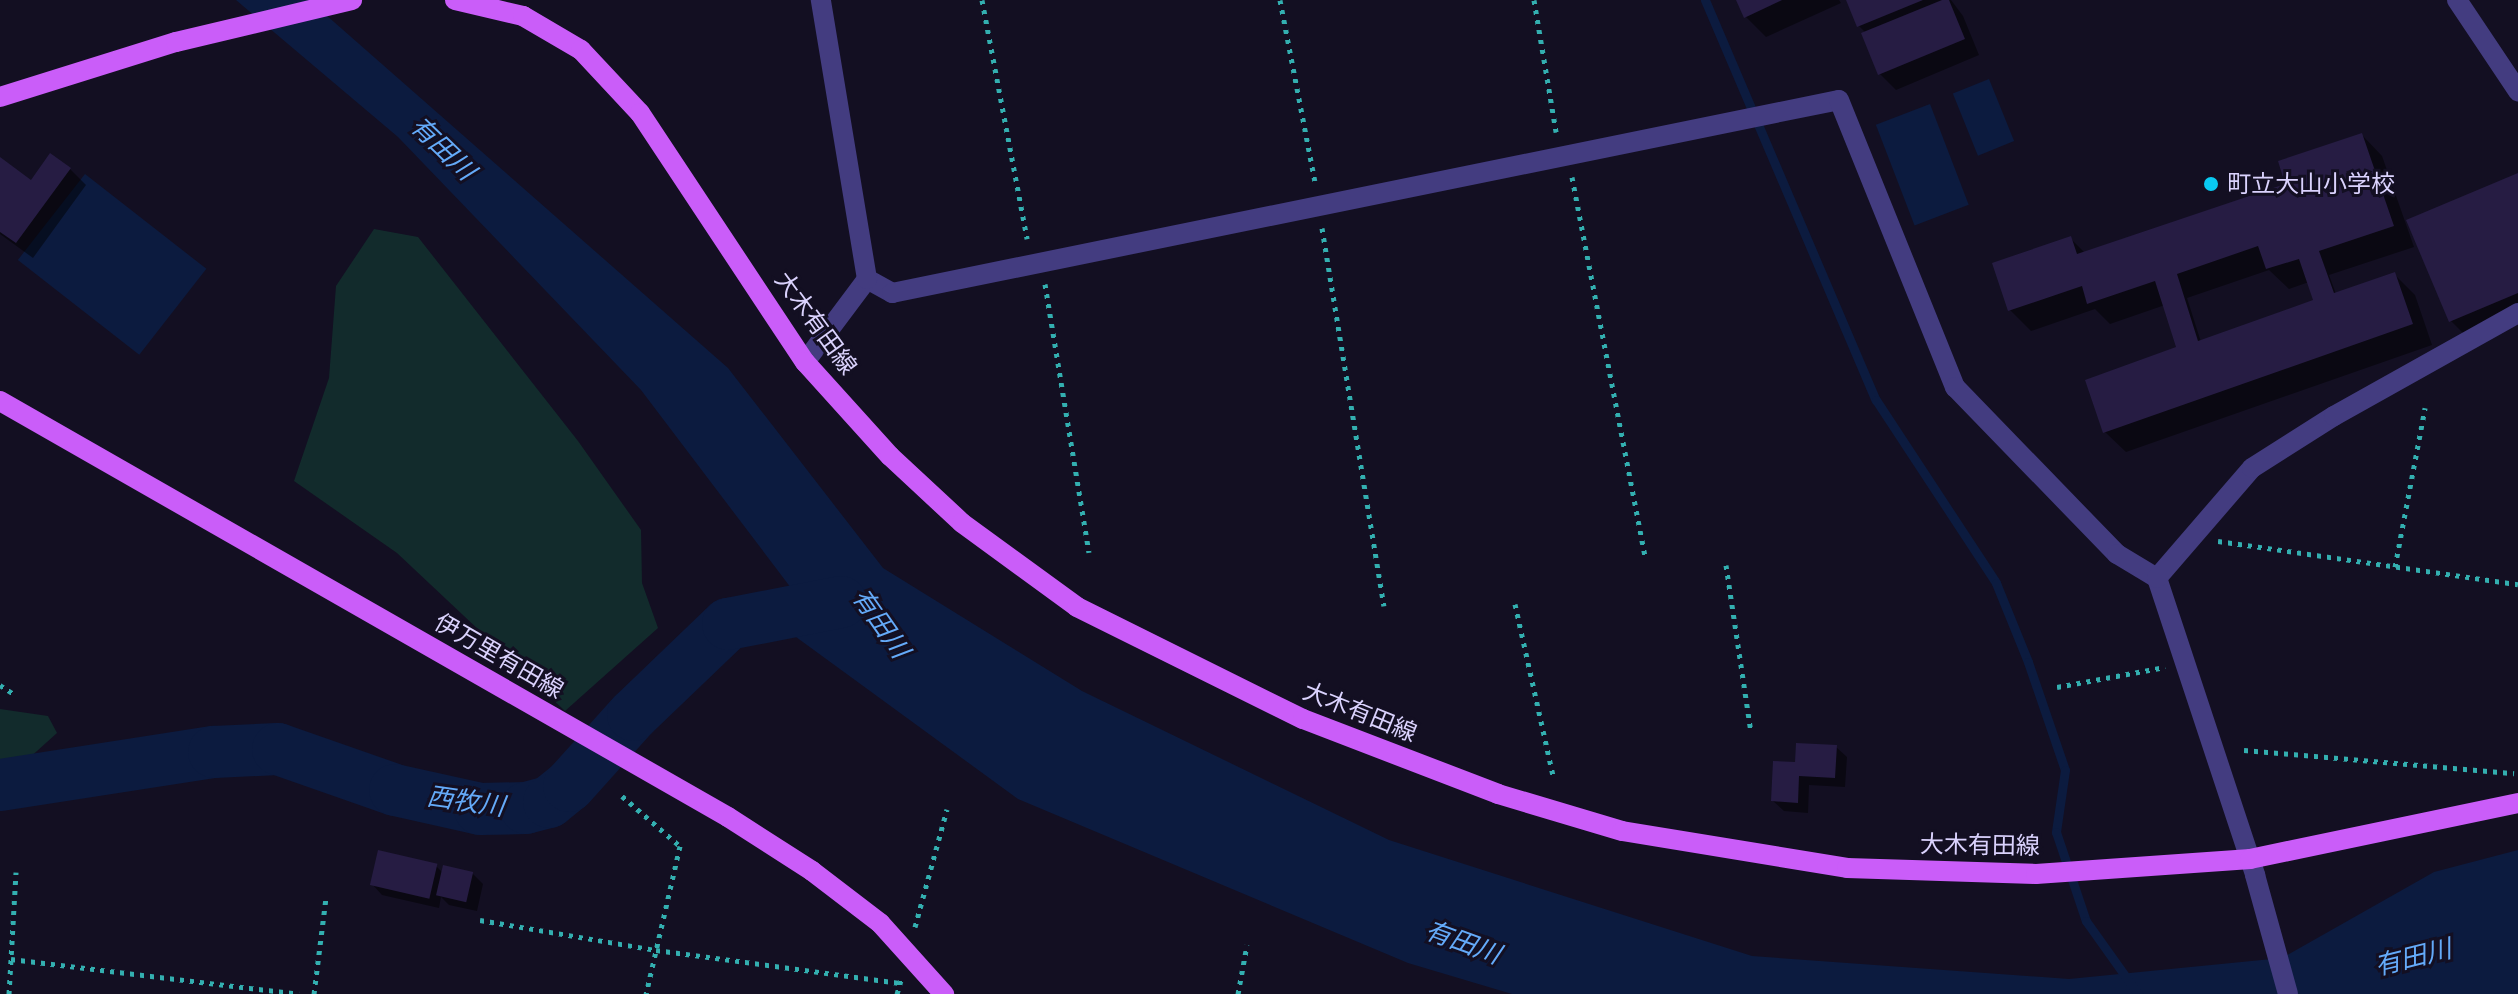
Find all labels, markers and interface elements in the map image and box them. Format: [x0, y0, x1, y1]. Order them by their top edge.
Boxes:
water label: 有田川 [404, 110, 482, 186]
place label: 町立大山小学校 [2227, 170, 2395, 198]
marker: 町立大山小学校 [2202, 175, 2220, 193]
street label: 大木有田線 [769, 266, 863, 380]
water label: 有田川 [846, 582, 916, 664]
street label: 伊万里有田線 [429, 608, 569, 704]
street label: 大木有田線 [1299, 676, 1421, 748]
water label: 西牧川 [425, 780, 507, 822]
street label: 大木有田線 [1920, 830, 2040, 860]
water label: 有田川 [1421, 914, 1505, 970]
water label: 有田川 [2371, 932, 2455, 982]

